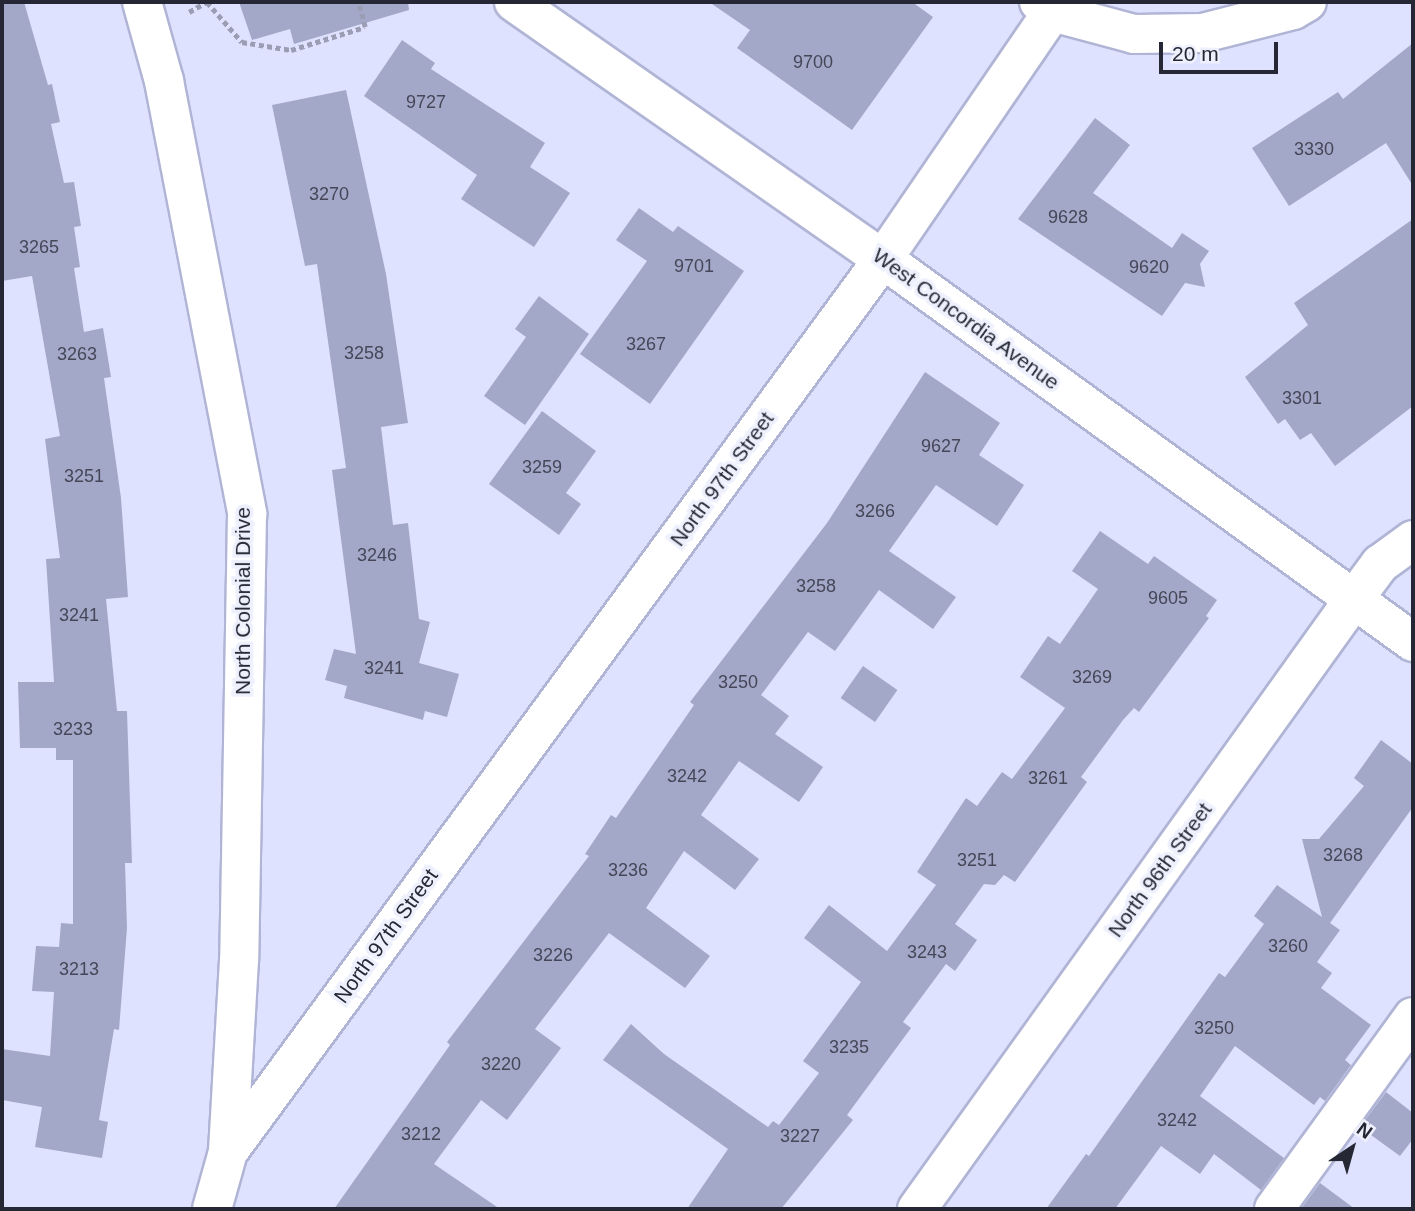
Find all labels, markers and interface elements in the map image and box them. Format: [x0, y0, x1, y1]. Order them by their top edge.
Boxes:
scale bar [1163, 28, 1282, 72]
text: 20 m [1172, 42, 1219, 65]
house number: 9700 [793, 51, 833, 73]
house number: 9727 [406, 91, 446, 113]
house number: 3330 [1294, 138, 1334, 160]
house number: 3270 [309, 183, 349, 205]
house number: 9628 [1048, 206, 1088, 228]
house number: 3265 [19, 236, 59, 258]
street label: West Concordia Avenue [867, 242, 1065, 396]
house number: 9701 [674, 255, 714, 277]
house number: 9620 [1129, 256, 1169, 278]
house number: 3267 [626, 333, 666, 355]
house number: 3258 [344, 342, 384, 364]
house number: 3263 [57, 343, 97, 365]
house number: 3301 [1282, 387, 1322, 409]
street label: North 97th Street [665, 407, 779, 551]
house number: 9627 [921, 435, 961, 457]
house number: 3259 [522, 456, 562, 478]
house number: 3251 [64, 465, 104, 487]
house number: 3266 [855, 500, 895, 522]
street label: North Colonial Drive [230, 507, 256, 695]
house number: 3246 [357, 544, 397, 566]
house number: 3258 [796, 575, 836, 597]
house number: 9605 [1148, 587, 1188, 609]
house number: 3241 [59, 604, 99, 626]
house number: 3241 [364, 657, 404, 679]
house number: 3269 [1072, 666, 1112, 688]
house number: 3250 [718, 671, 758, 693]
house number: 3233 [53, 718, 93, 740]
house number: 3242 [667, 765, 707, 787]
house number: 3261 [1028, 767, 1068, 789]
street label: North 96th Street [1103, 798, 1217, 942]
house number: 3268 [1323, 844, 1363, 866]
house number: 3251 [957, 849, 997, 871]
house number: 3236 [608, 859, 648, 881]
street label: North 97th Street [329, 864, 443, 1008]
house number: 3260 [1268, 935, 1308, 957]
house number: 3243 [907, 941, 947, 963]
house number: 3226 [533, 944, 573, 966]
house number: 3213 [59, 958, 99, 980]
house number: 3250 [1194, 1017, 1234, 1039]
house number: 3235 [829, 1036, 869, 1058]
house number: 3220 [481, 1053, 521, 1075]
house number: 3242 [1157, 1109, 1197, 1131]
north arrow [1317, 1113, 1387, 1183]
text: N [1353, 1118, 1376, 1143]
house number: 3212 [401, 1123, 441, 1145]
house number: 3227 [780, 1125, 820, 1147]

